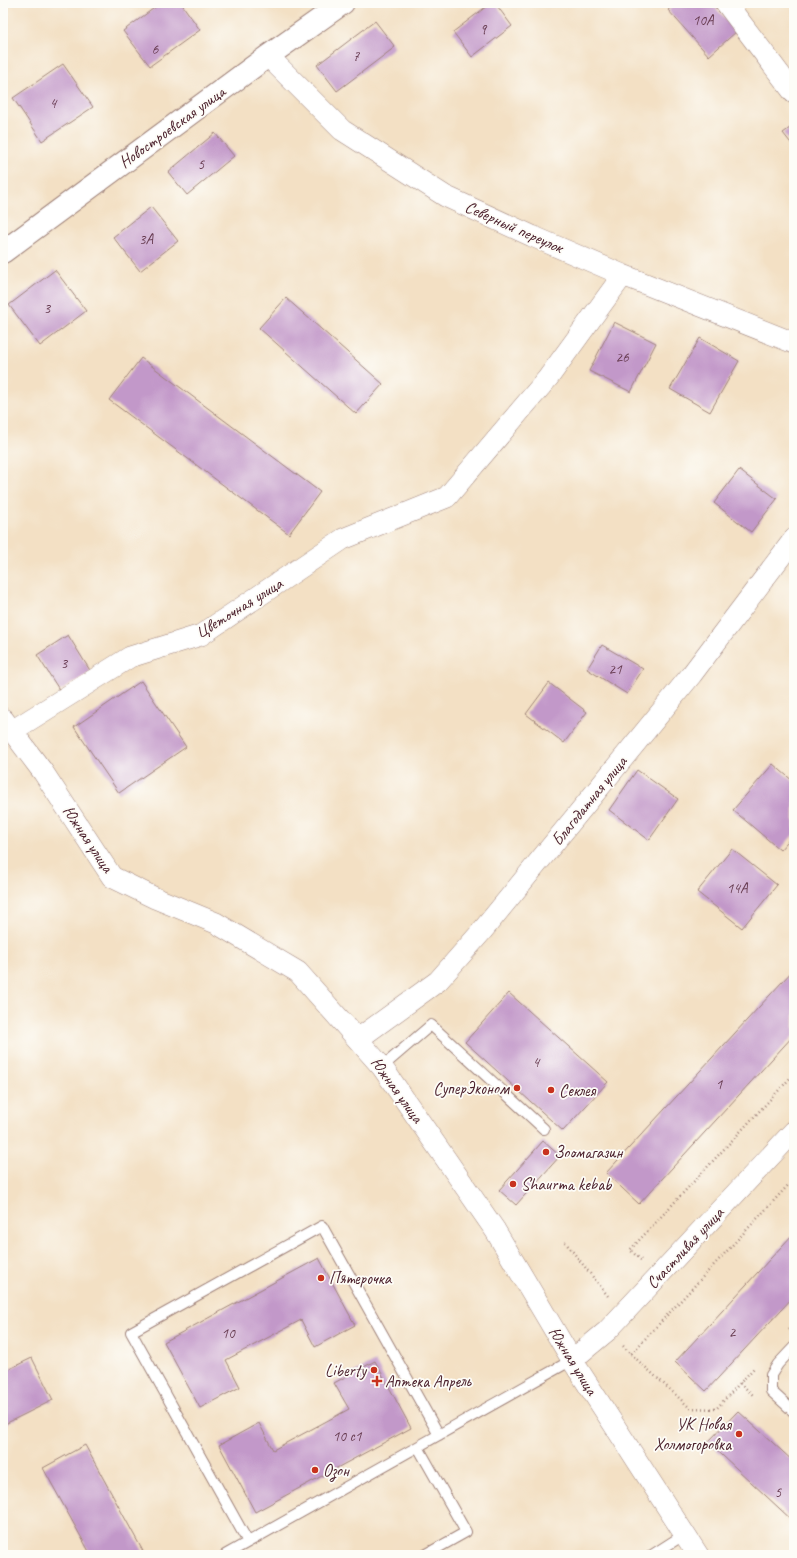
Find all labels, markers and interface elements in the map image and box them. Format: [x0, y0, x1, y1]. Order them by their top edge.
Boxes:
house number: 10А [692, 11, 715, 30]
house number: 9 [480, 20, 488, 39]
house number: 6 [152, 40, 160, 59]
house number: 7 [353, 47, 361, 66]
street label: Новостроевская улица [115, 80, 231, 173]
house number: 4 [50, 94, 58, 113]
house number: 5 [198, 155, 206, 174]
street label: Северный переулок [462, 196, 568, 259]
house number: 3А [139, 230, 155, 249]
house number: 3 [44, 299, 52, 318]
house number: 26 [615, 348, 630, 367]
street label: Цветочная улица [192, 572, 288, 643]
house number: 3 [61, 654, 69, 673]
house number: 21 [608, 660, 623, 679]
street label: Благодатная улица [547, 751, 632, 850]
street label: Южная улица [58, 801, 119, 878]
house number: 14А [726, 879, 749, 898]
street label: Южная улица [366, 1053, 429, 1128]
house number: 4 [533, 1053, 541, 1072]
house number: 1 [716, 1075, 724, 1094]
place label: СуперЭконом [433, 1078, 510, 1099]
place label: Секлея [559, 1080, 597, 1101]
marker: СуперЭконом [512, 1083, 522, 1093]
marker: Секлея [546, 1085, 556, 1095]
place label: Зоомагазин [554, 1142, 624, 1163]
marker: Зоомагазин [541, 1147, 551, 1157]
place label: Shaurma kebab [521, 1174, 613, 1195]
marker: Shaurma kebab [508, 1179, 518, 1189]
street label: Счастливая улица [642, 1202, 729, 1293]
place label: Пятерочка [329, 1268, 393, 1289]
marker: Пятерочка [316, 1273, 326, 1283]
street label: Южная улица [544, 1323, 603, 1400]
house number: 2 [729, 1323, 737, 1342]
house number: 10 [221, 1324, 236, 1343]
place label: Liberty [325, 1360, 367, 1381]
marker: Liberty [369, 1365, 379, 1375]
place label: Аптека Апрель [385, 1371, 472, 1392]
marker: Аптека Апрель [372, 1376, 382, 1386]
place label: УК Новая Холмогоровка [654, 1414, 732, 1455]
house number: 10 с1 [332, 1427, 363, 1446]
marker: УК Новая Холмогоровка [734, 1429, 744, 1439]
place label: Озон [323, 1460, 350, 1482]
marker: Озон [310, 1465, 320, 1475]
house number: 5 [775, 1483, 783, 1502]

